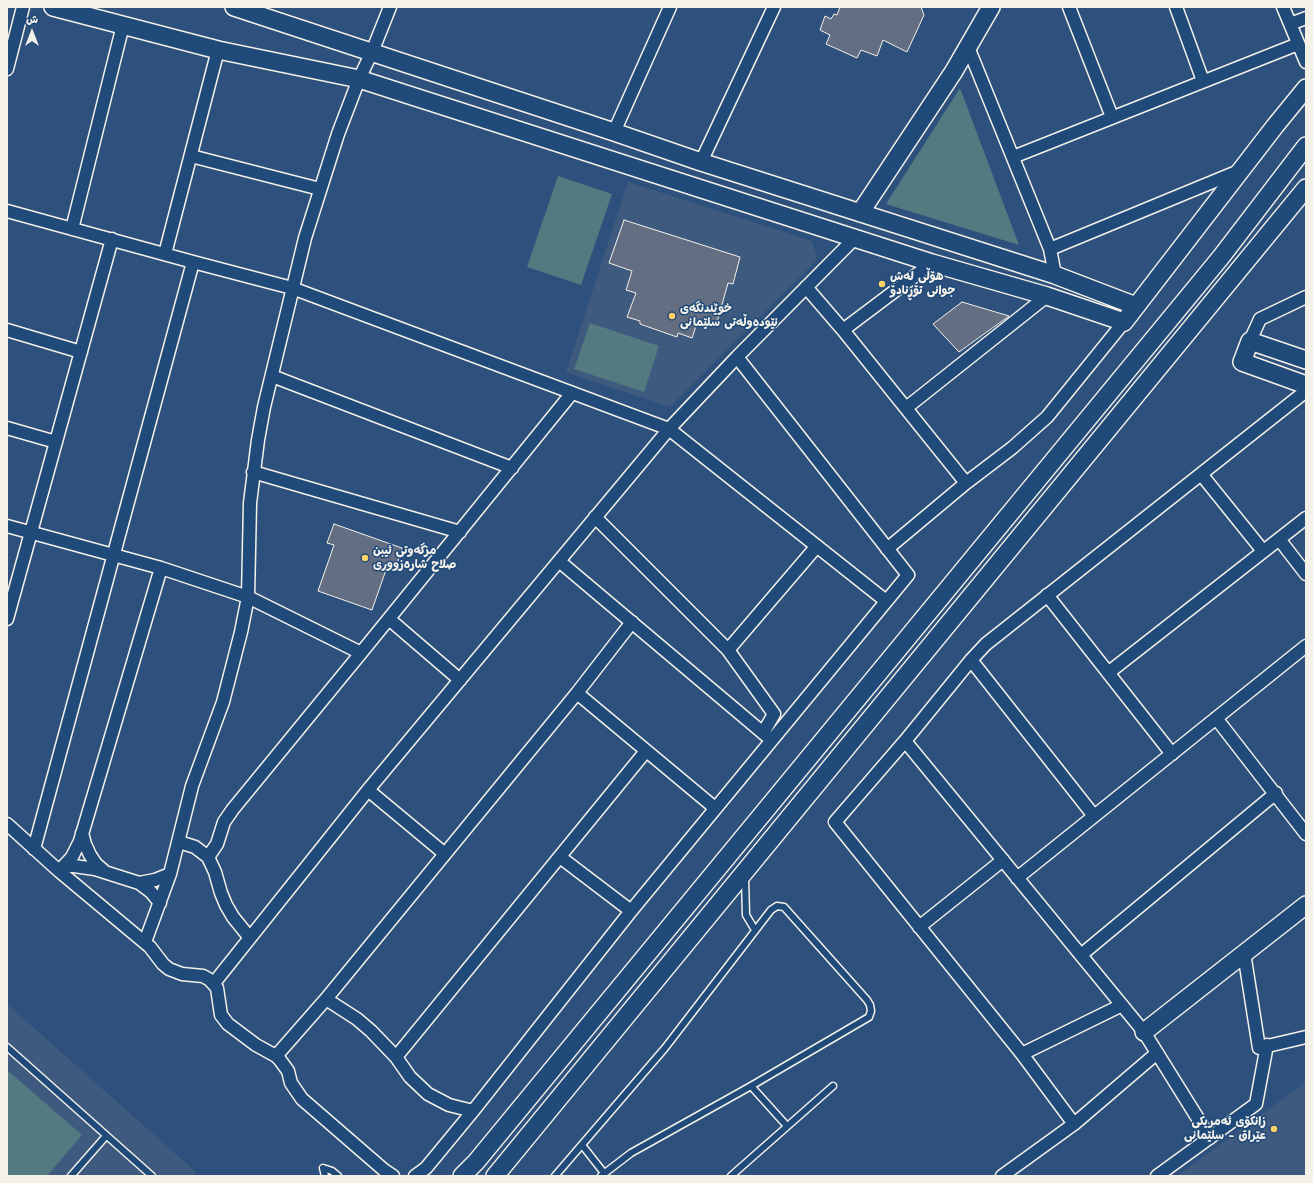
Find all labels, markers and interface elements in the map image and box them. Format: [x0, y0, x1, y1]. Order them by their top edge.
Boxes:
north arrow [12, 12, 52, 52]
text: ش [26, 12, 38, 27]
place label: ھۆڵی لەش جوانی تۆڕنادۆ [890, 270, 955, 298]
marker: ھۆڵی لەش جوانی تۆڕنادۆ [877, 279, 887, 289]
place label: خوێندنگەی نێوده‌وڵه‌تی سلێمانی [680, 302, 778, 330]
marker: خوێندنگەی نێوده‌وڵه‌تی سلێمانی [667, 311, 677, 321]
place label: مزگەوتی ئیبن صلاح شارەزووری [373, 544, 456, 572]
marker: مزگەوتی ئیبن صلاح شارەزووری [360, 553, 370, 563]
place label: زانکۆی ئەمریکی عێراق - سلێمانی [1184, 1115, 1266, 1143]
marker: زانکۆی ئەمریکی عێراق - سلێمانی [1269, 1124, 1279, 1134]

